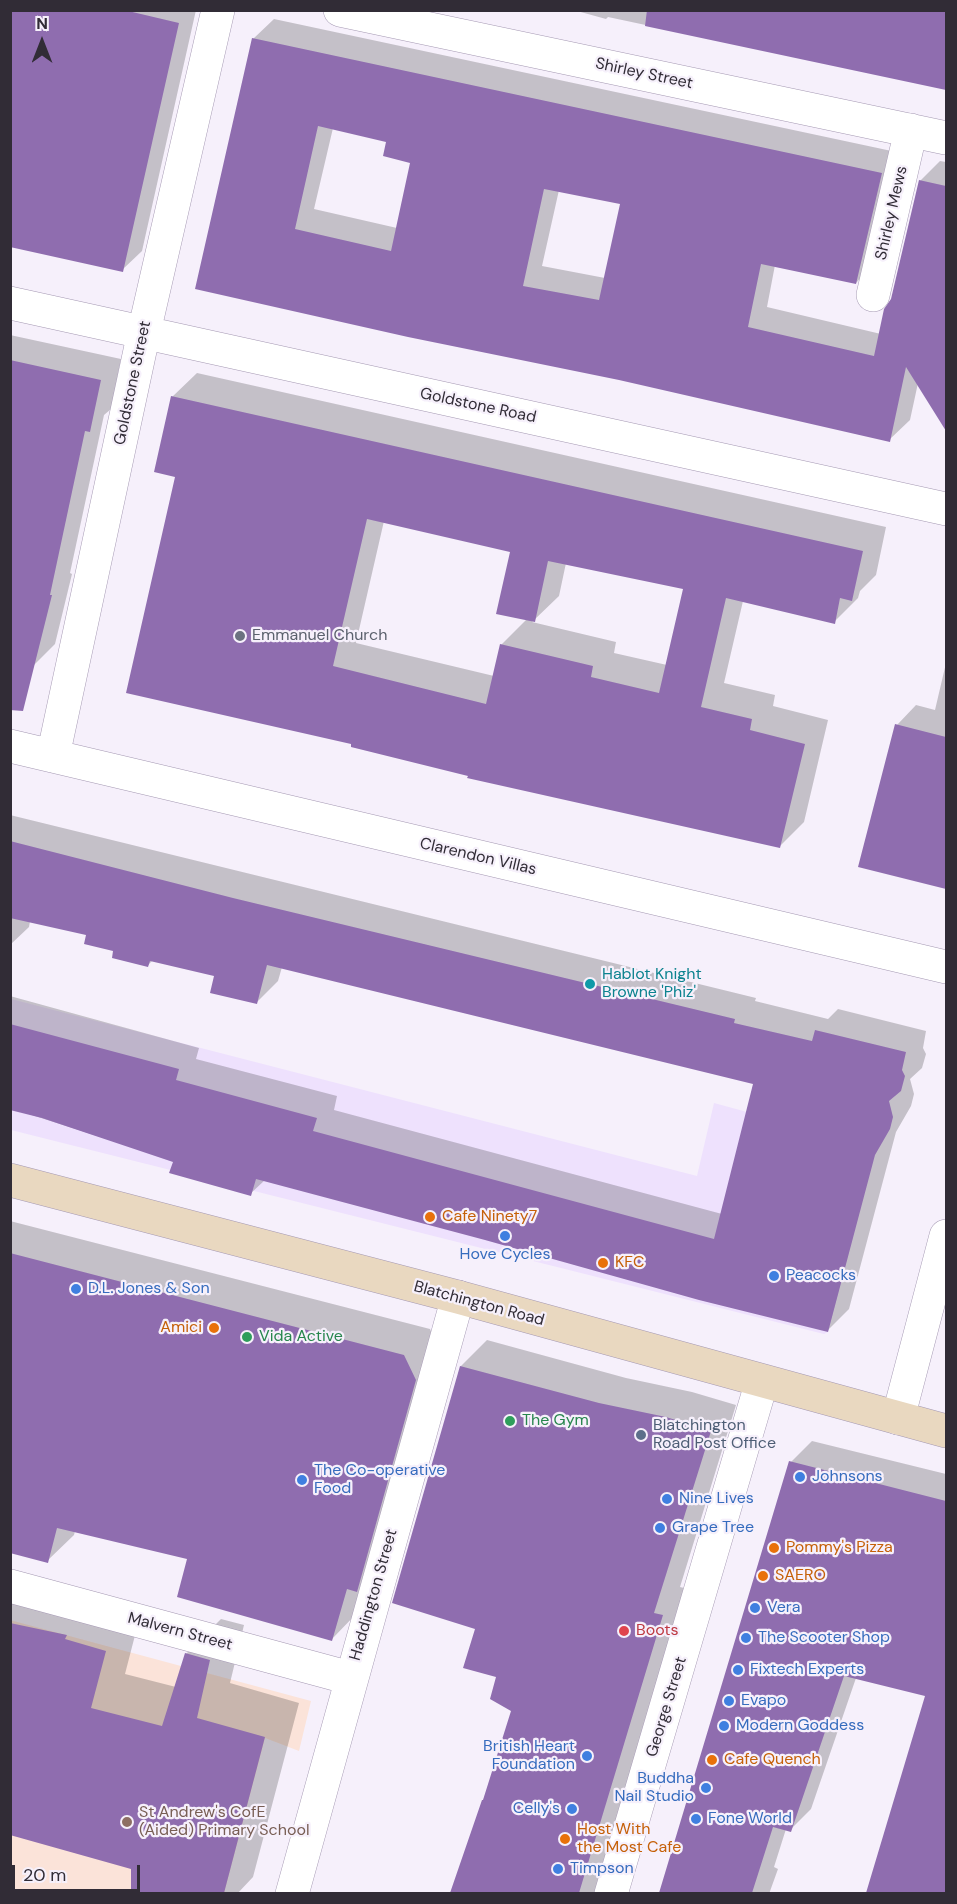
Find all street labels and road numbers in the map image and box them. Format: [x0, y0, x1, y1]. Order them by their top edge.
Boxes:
street label: Shirley Street [594, 54, 694, 94]
street label: Shirley Mews [872, 164, 912, 262]
street label: Goldstone Street [110, 319, 156, 447]
street label: Goldstone Road [418, 384, 538, 428]
street label: Clarendon Villas [418, 834, 538, 880]
street label: Blatchington Road [412, 1277, 546, 1331]
street label: Haddington Street [346, 1527, 402, 1663]
street label: Malvern Street [126, 1609, 234, 1655]
street label: George Street [643, 1655, 691, 1759]

